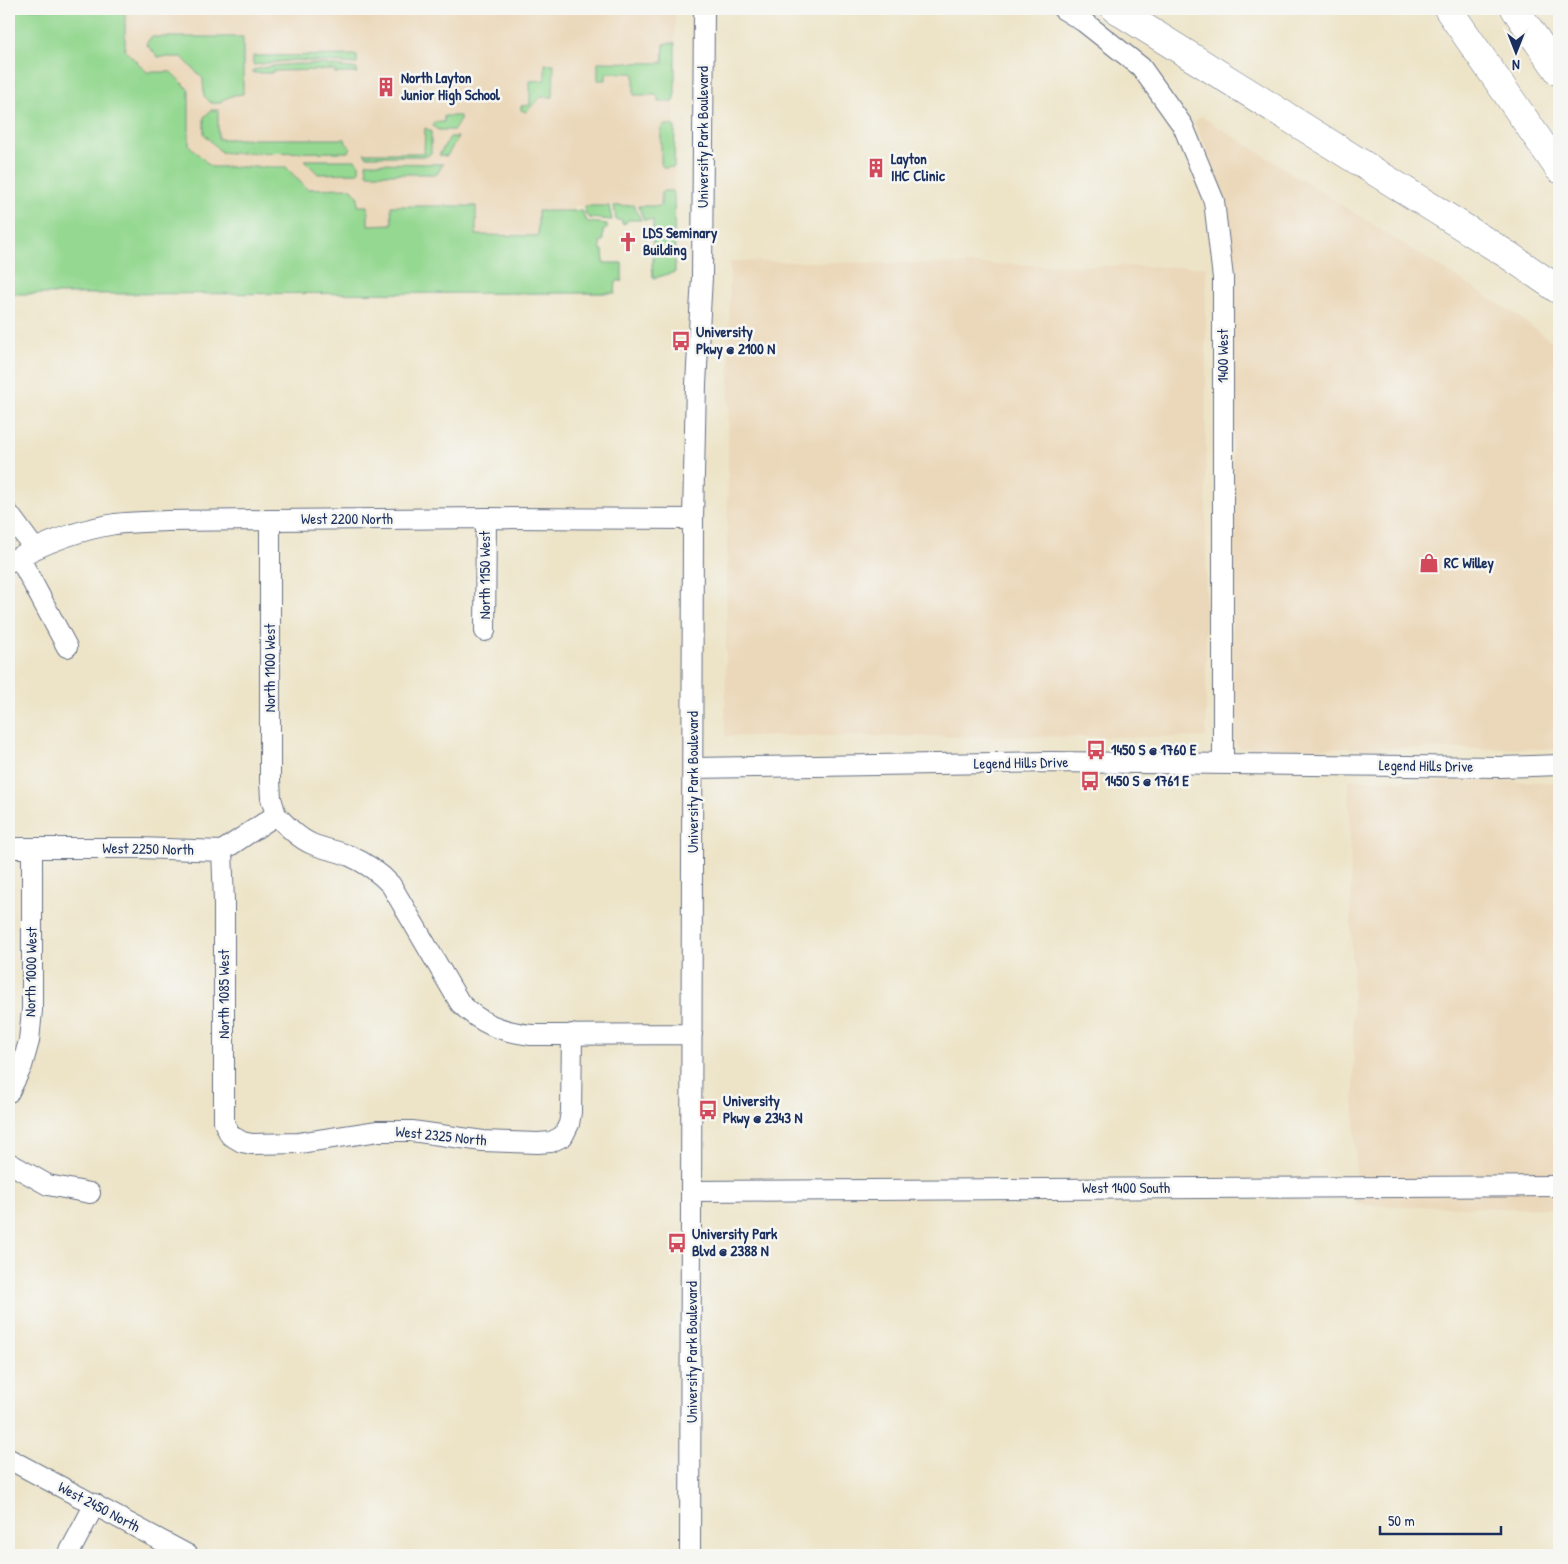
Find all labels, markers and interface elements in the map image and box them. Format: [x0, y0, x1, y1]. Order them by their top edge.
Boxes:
north arrow [1490, 28, 1540, 78]
text: N [1512, 56, 1520, 75]
street label: University Park Boulevard [692, 66, 713, 208]
place label: North Layton Junior High School [401, 67, 501, 106]
building icon: North Layton Junior High School [375, 76, 397, 98]
place label: Layton IHC Clinic [891, 148, 946, 186]
building icon: Layton IHC Clinic [865, 157, 887, 179]
place label: LDS Seminary Building [643, 222, 718, 261]
church icon: LDS Seminary Building [617, 231, 639, 253]
place label: University Pkwy @ 2100 N [696, 321, 775, 360]
street label: 1400 West [1212, 328, 1233, 383]
bus stop icon: University Pkwy @ 2100 N [670, 330, 692, 352]
street label: West 2200 North [301, 508, 393, 529]
street label: North 1150 West [474, 530, 495, 619]
shop icon: RC Willey [1418, 552, 1440, 574]
place label: RC Willey [1444, 552, 1495, 574]
street label: North 1100 West [259, 623, 280, 712]
street label: University Park Boulevard [682, 711, 703, 853]
bus stop icon: 1450 S @ 1760 E [1085, 739, 1107, 761]
place label: 1450 S @ 1760 E [1111, 739, 1197, 760]
street label: Legend Hills Drive [974, 751, 1068, 774]
street label: Legend Hills Drive [1379, 754, 1474, 777]
bus stop icon: 1450 S @ 1761 E [1079, 770, 1101, 792]
place label: 1450 S @ 1761 E [1105, 770, 1189, 791]
street label: West 2250 North [102, 837, 194, 860]
street label: North 1000 West [19, 926, 42, 1017]
street label: North 1085 West [213, 949, 234, 1039]
place label: University Pkwy @ 2343 N [723, 1090, 802, 1129]
bus stop icon: University Pkwy @ 2343 N [697, 1099, 719, 1121]
street label: West 2325 North [394, 1120, 488, 1151]
street label: West 1400 South [1082, 1177, 1170, 1198]
place label: University Park Blvd @ 2388 N [692, 1223, 778, 1261]
bus stop icon: University Park Blvd @ 2388 N [666, 1232, 688, 1254]
street label: University Park Boulevard [681, 1281, 702, 1423]
street label: West 2450 North [55, 1476, 144, 1537]
scale bar [1380, 1504, 1502, 1536]
text: 50 m [1388, 1510, 1415, 1531]

